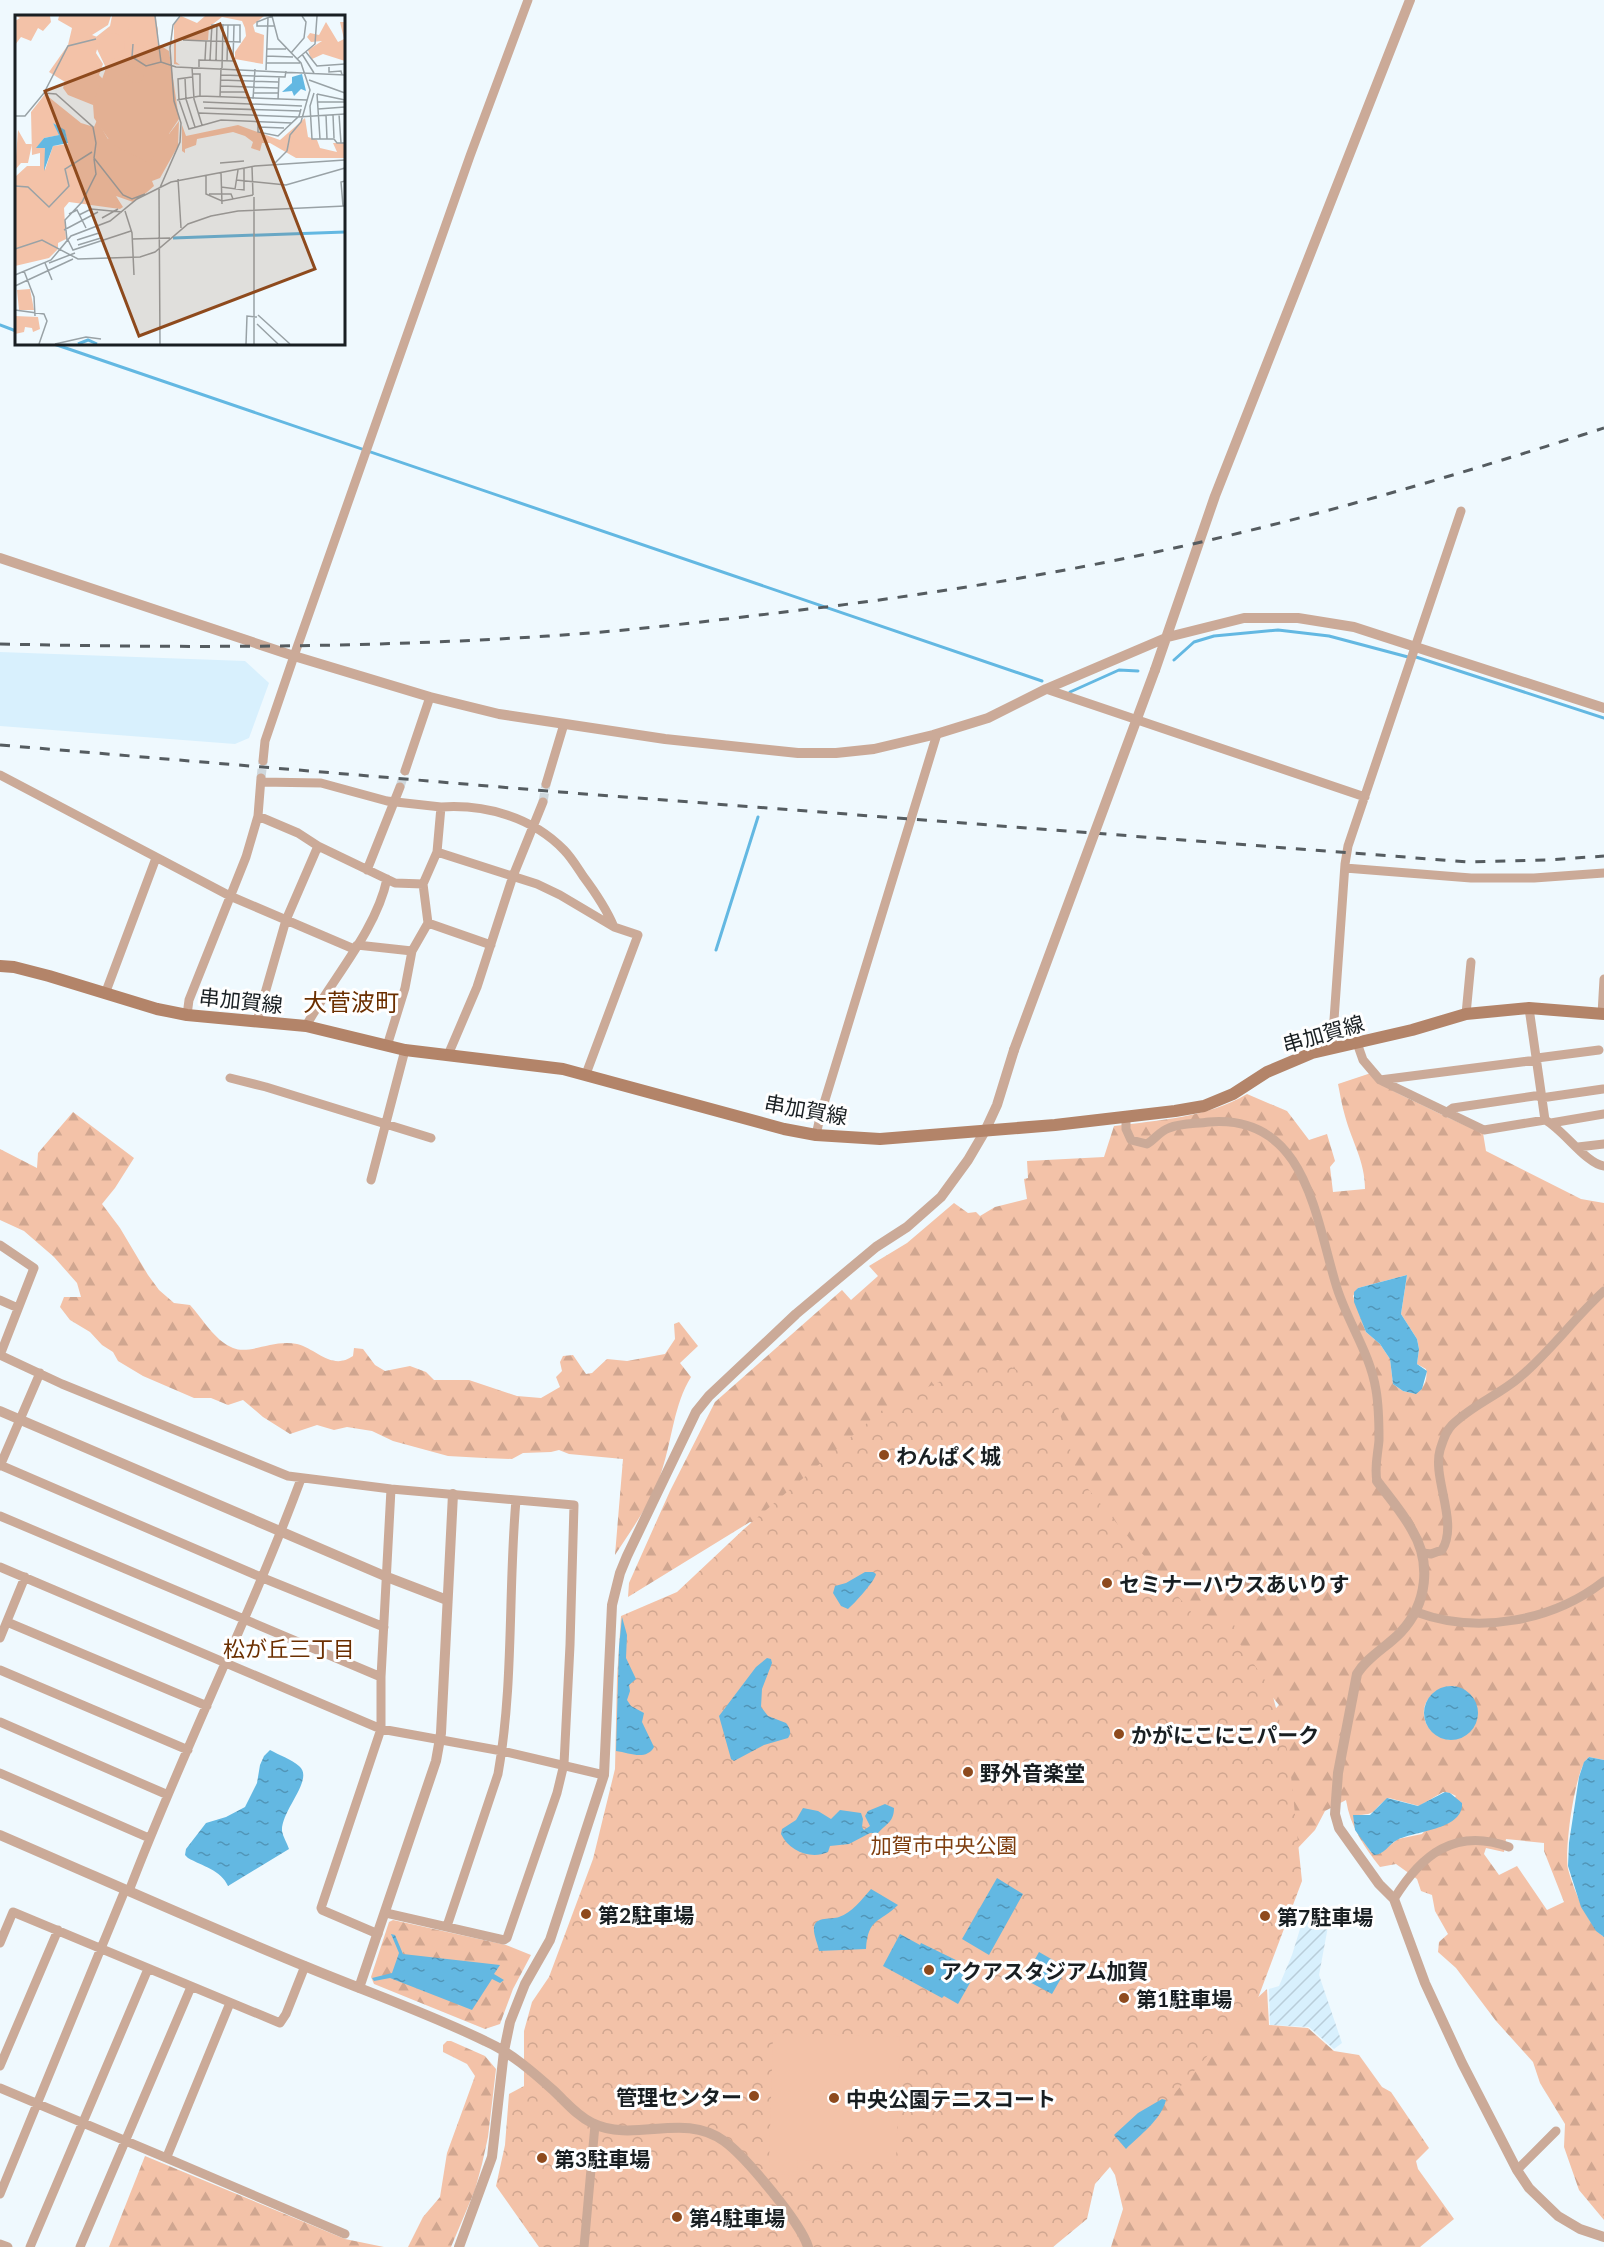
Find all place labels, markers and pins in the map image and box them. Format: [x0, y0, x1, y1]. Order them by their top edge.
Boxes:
place label: わんぱく城 [896, 1443, 1001, 1468]
marker: わんぱく城 [877, 1448, 891, 1462]
place label: セミナーハウスあいりす [1119, 1571, 1350, 1596]
marker: セミナーハウスあいりす [1100, 1576, 1114, 1590]
place label: かがにこにこパーク [1131, 1722, 1319, 1747]
marker: かがにこにこパーク [1112, 1727, 1126, 1741]
place label: 野外音楽堂 [980, 1760, 1085, 1785]
marker: 野外音楽堂 [961, 1765, 975, 1779]
place label: 第2駐車場 [598, 1902, 694, 1927]
place label: 第7駐車場 [1277, 1904, 1373, 1929]
marker: 第2駐車場 [579, 1907, 593, 1921]
marker: 第7駐車場 [1258, 1909, 1272, 1923]
place label: アクアスタジアム加賀 [941, 1958, 1148, 1983]
marker: アクアスタジアム加賀 [922, 1963, 936, 1977]
place label: 第1駐車場 [1136, 1986, 1232, 2011]
marker: 第1駐車場 [1117, 1991, 1131, 2005]
place label: 管理センター [616, 2084, 742, 2109]
place label: 中央公園テニスコート [846, 2086, 1056, 2111]
marker: 管理センター [747, 2089, 761, 2103]
marker: 中央公園テニスコート [827, 2091, 841, 2105]
place label: 第3駐車場 [554, 2146, 650, 2171]
marker: 第3駐車場 [535, 2151, 549, 2165]
place label: 第4駐車場 [689, 2205, 785, 2230]
marker: 第4駐車場 [670, 2210, 684, 2224]

